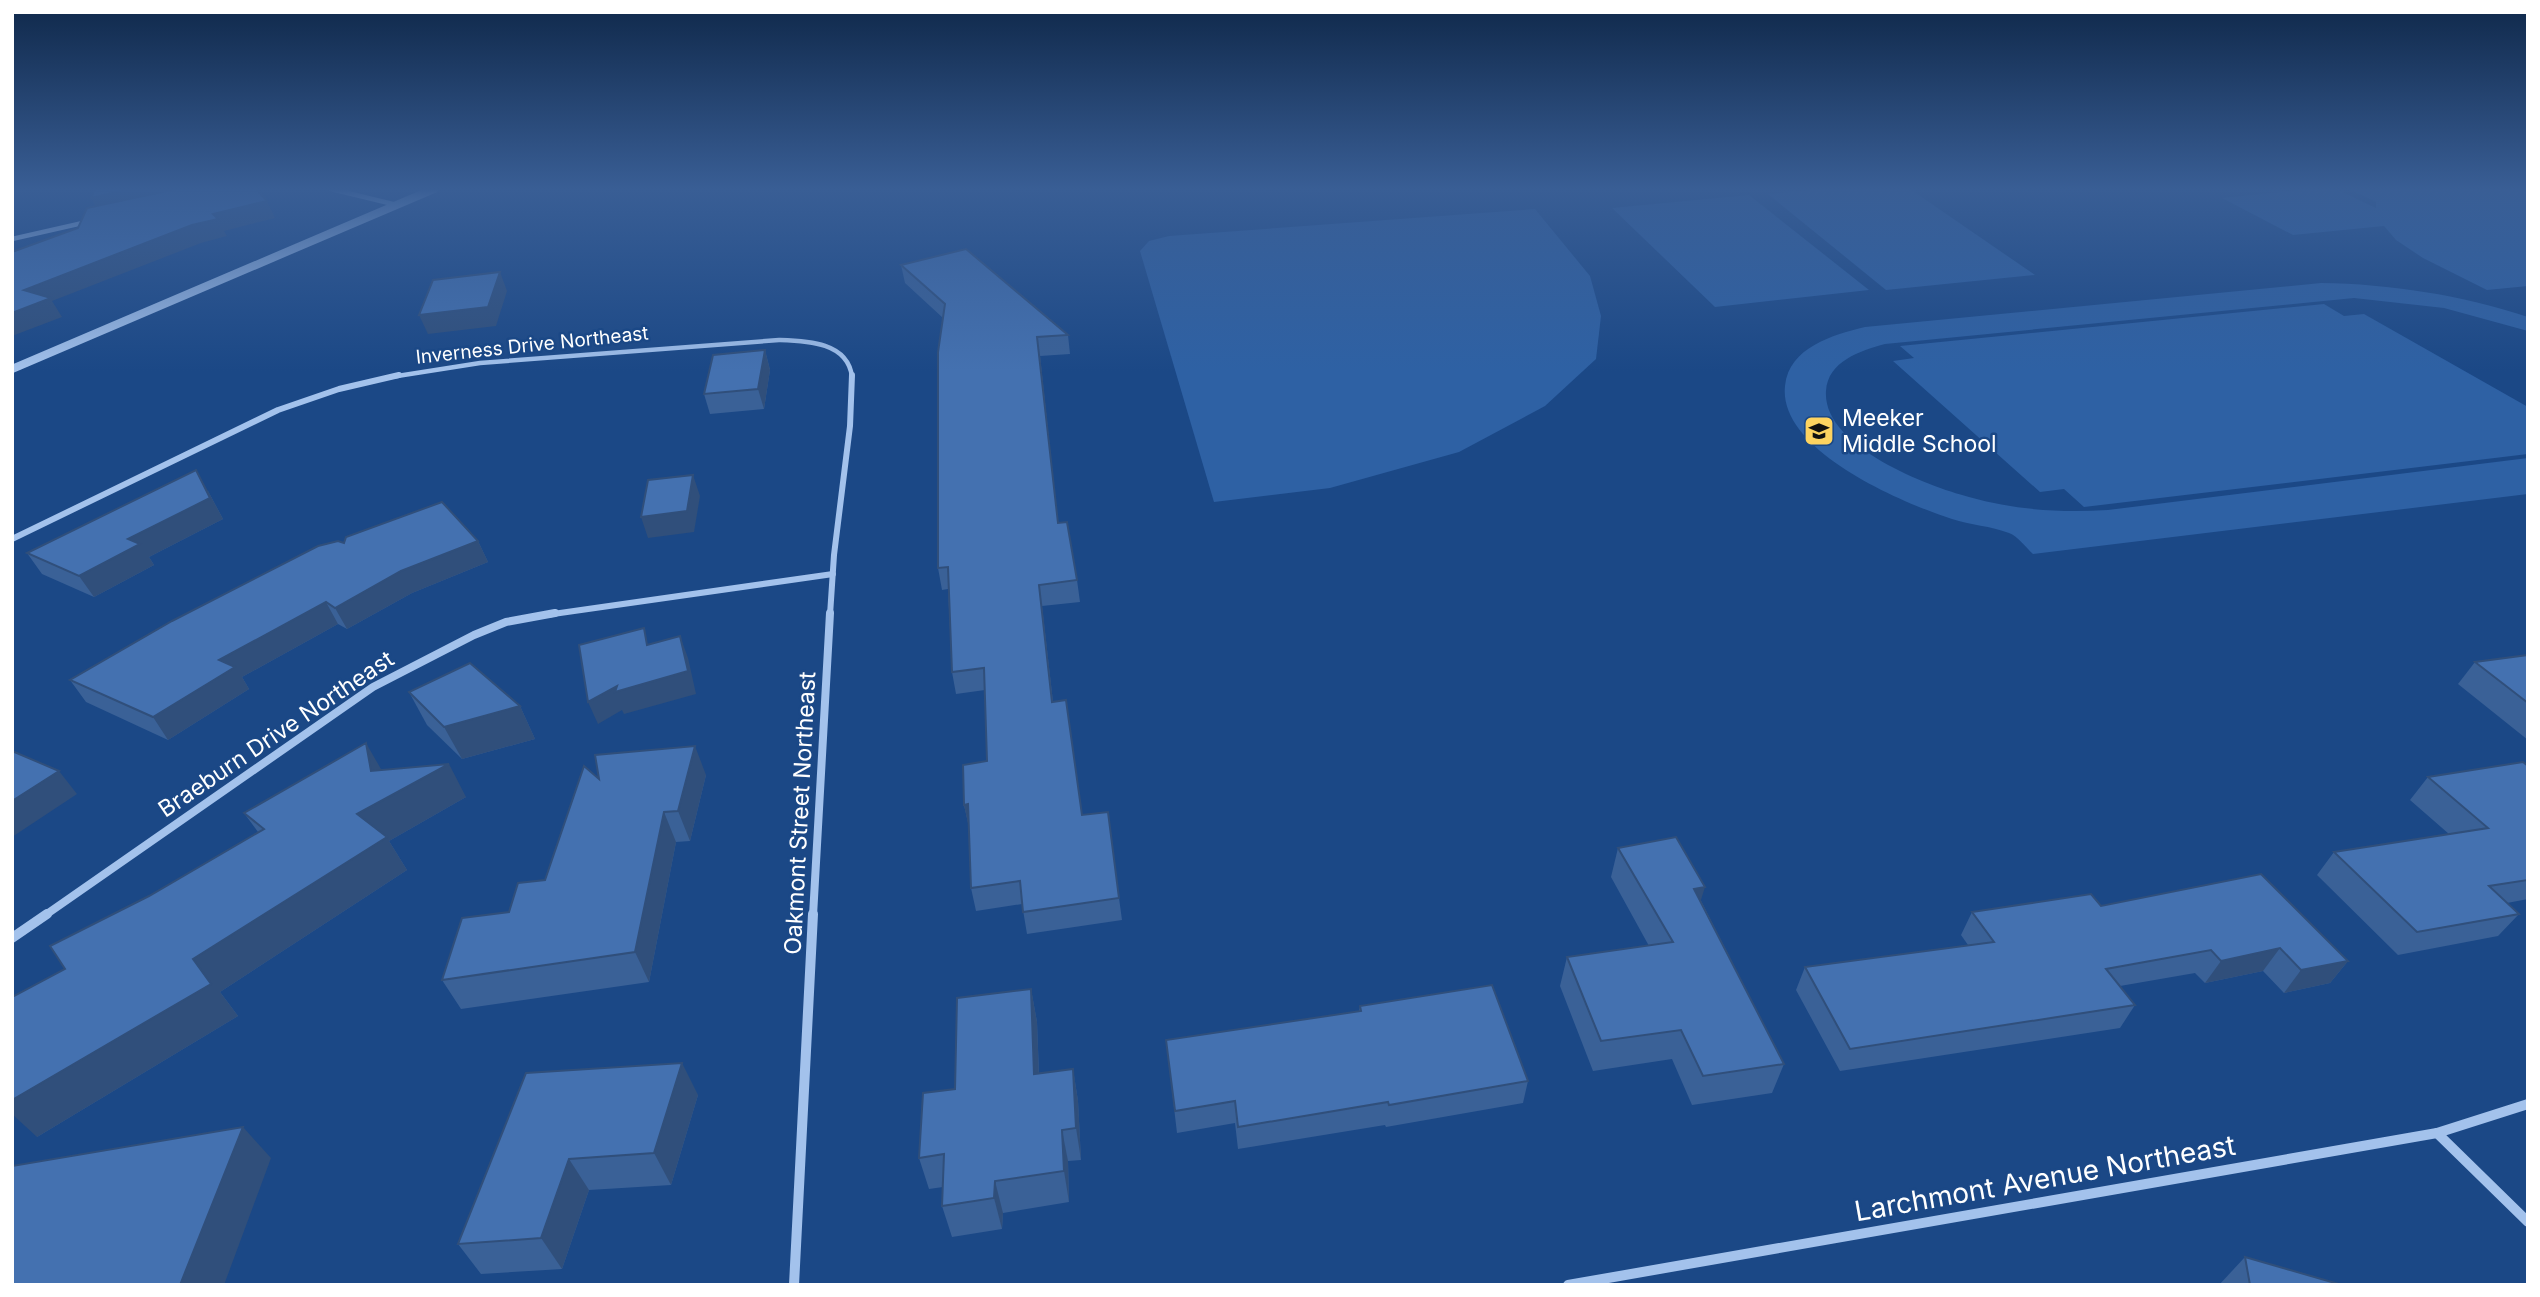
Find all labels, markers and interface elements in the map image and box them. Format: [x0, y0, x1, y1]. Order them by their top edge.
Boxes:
street label: Inverness Drive Northeast [415, 321, 649, 369]
place label: Meeker Middle School [1842, 404, 1997, 458]
school or university icon: Meeker Middle School [1802, 414, 1836, 448]
street label: Braeburn Drive Northeast [153, 644, 399, 823]
street label: Oakmont Street Northeast [779, 670, 821, 955]
street label: Larchmont Avenue Northeast [1852, 1128, 2238, 1228]

